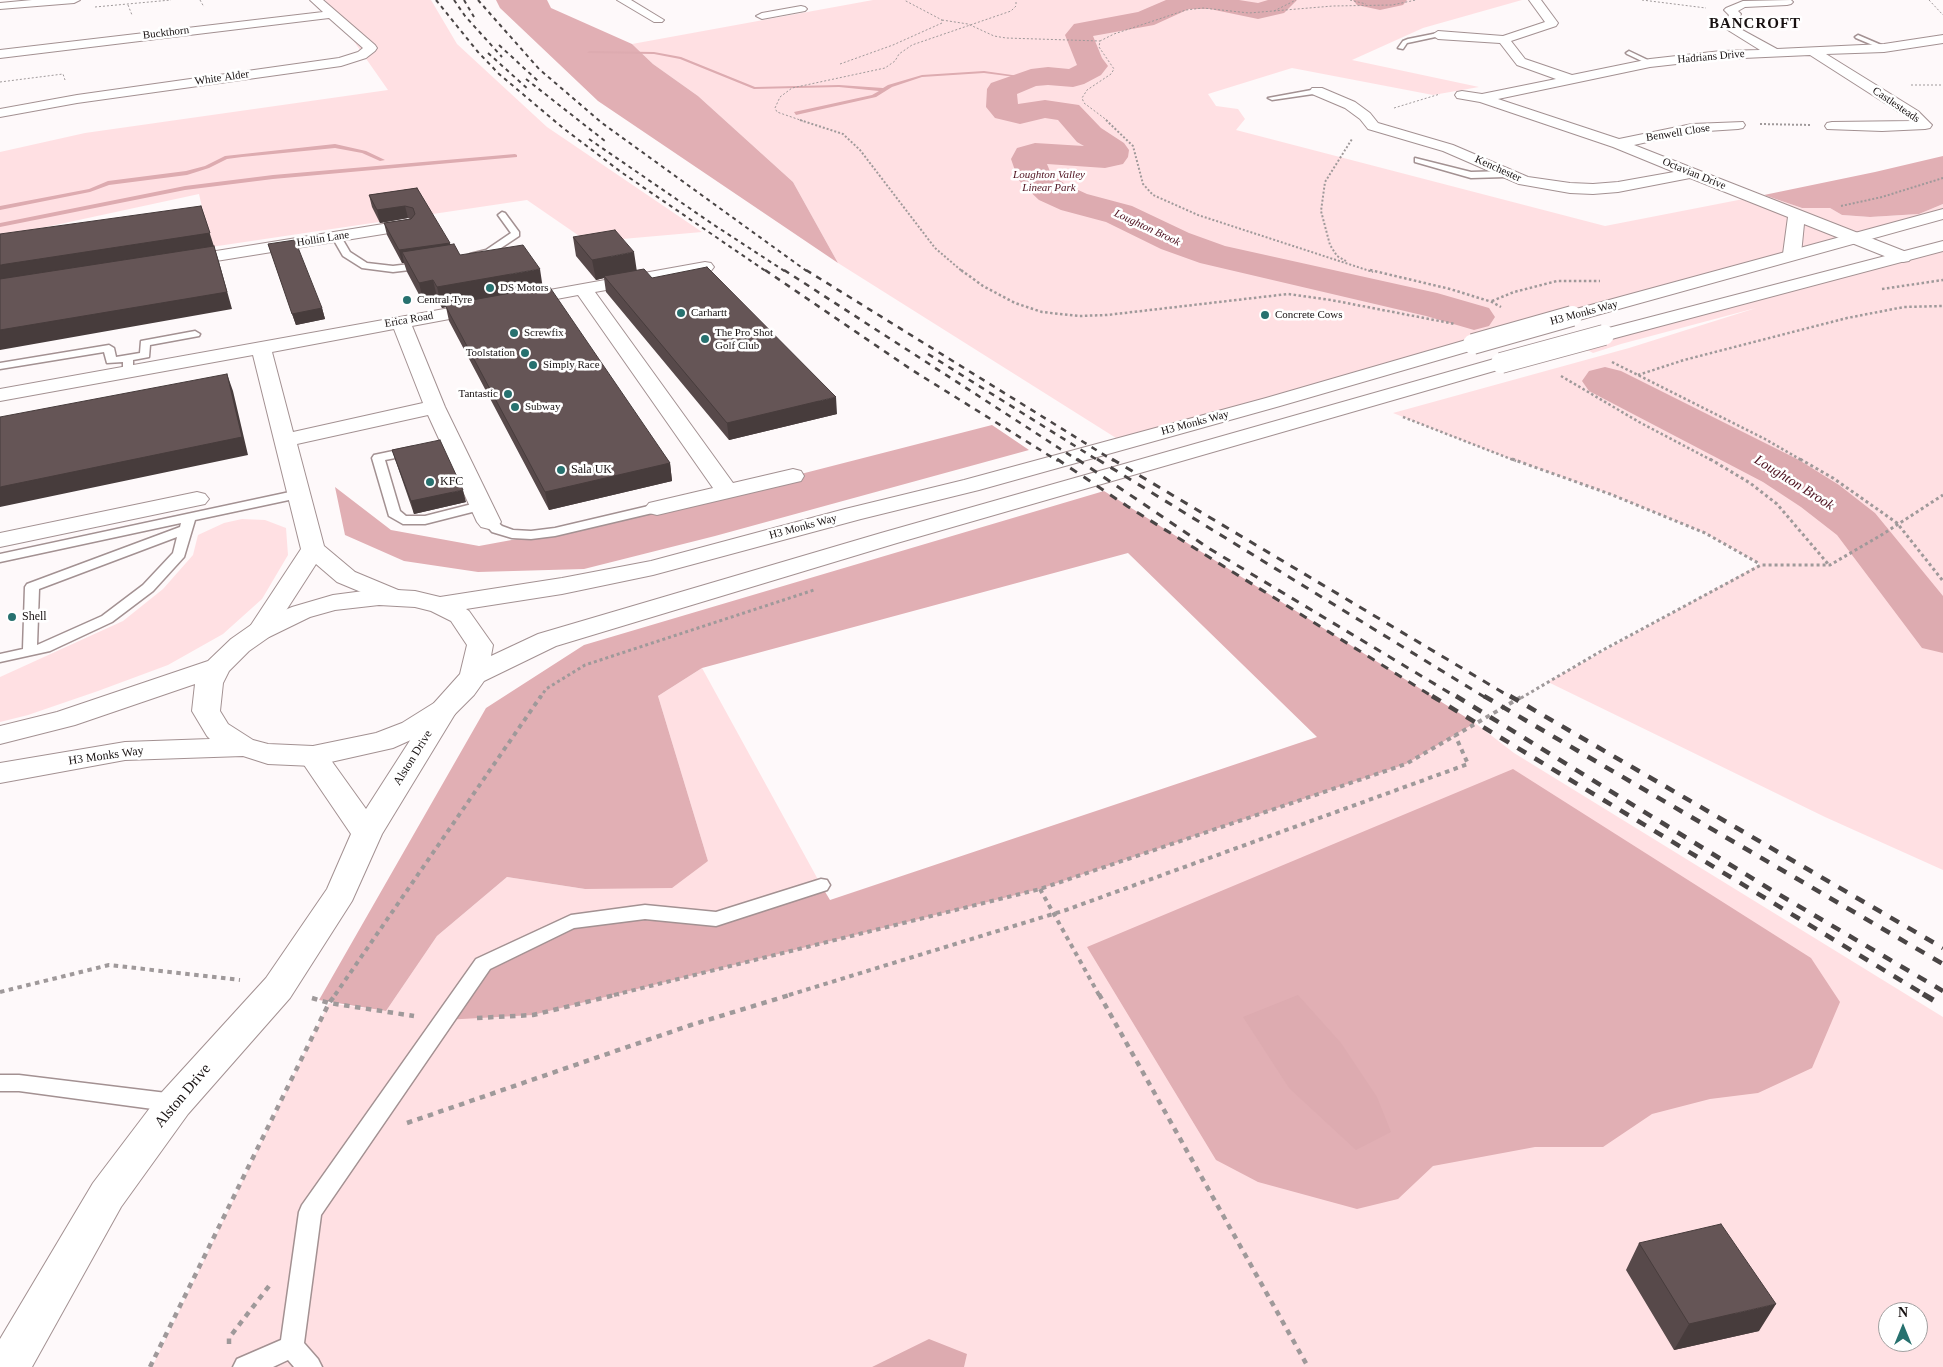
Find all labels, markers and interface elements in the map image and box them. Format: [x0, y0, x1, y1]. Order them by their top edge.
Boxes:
district label: BANCROFT [1708, 15, 1802, 33]
street label: Buckthorn [142, 24, 190, 42]
street label: Hadrians Drive [1677, 47, 1745, 67]
street label: White Alder [194, 68, 250, 88]
street label: Castlesteads [1870, 84, 1922, 126]
street label: Benwell Close [1645, 121, 1711, 145]
street label: Kenchester [1473, 153, 1523, 185]
street label: Octavian Drive [1660, 155, 1728, 193]
park label: Loughton Valley Linear Park [1013, 168, 1085, 194]
water label: Loughton Brook [1112, 207, 1182, 249]
street label: Hollin Lane [296, 228, 350, 250]
place label: DS Motors [500, 281, 549, 295]
marker: DS Motors [484, 282, 496, 294]
place label: Central Tyre [417, 293, 472, 307]
marker: Central Tyre [401, 294, 413, 306]
street label: H3 Monks Way [1549, 298, 1619, 328]
place label: Carhartt [691, 306, 727, 320]
marker: Carhartt [675, 307, 687, 319]
place label: Concrete Cows [1275, 308, 1343, 322]
street label: Erica Road [384, 309, 434, 331]
marker: Concrete Cows [1259, 309, 1271, 321]
place label: Screwfix [524, 326, 564, 340]
place label: The Pro Shot Golf Club [715, 326, 773, 352]
marker: Screwfix [508, 327, 520, 339]
marker: The Pro Shot Golf Club [699, 333, 711, 345]
place label: Toolstation [466, 346, 515, 360]
marker: Toolstation [519, 347, 531, 359]
place label: Simply Race [543, 358, 600, 372]
marker: Simply Race [527, 359, 539, 371]
place label: Tantastic [458, 387, 498, 401]
marker: Tantastic [502, 388, 514, 400]
place label: Subway [525, 400, 560, 414]
marker: Subway [509, 401, 521, 413]
street label: H3 Monks Way [1160, 408, 1230, 438]
water label: Loughton Brook [1751, 452, 1837, 514]
place label: Sala UK [571, 463, 612, 477]
marker: Sala UK [555, 464, 567, 476]
place label: KFC [440, 475, 463, 489]
marker: KFC [424, 476, 436, 488]
street label: H3 Monks Way [768, 512, 838, 542]
place label: Shell [22, 610, 47, 624]
marker: Shell [6, 611, 18, 623]
street label: Alston Drive [390, 728, 436, 788]
street label: H3 Monks Way [68, 744, 144, 768]
street label: Alston Drive [151, 1060, 215, 1132]
north arrow [1878, 1302, 1928, 1352]
text: N [1898, 1305, 1908, 1320]

